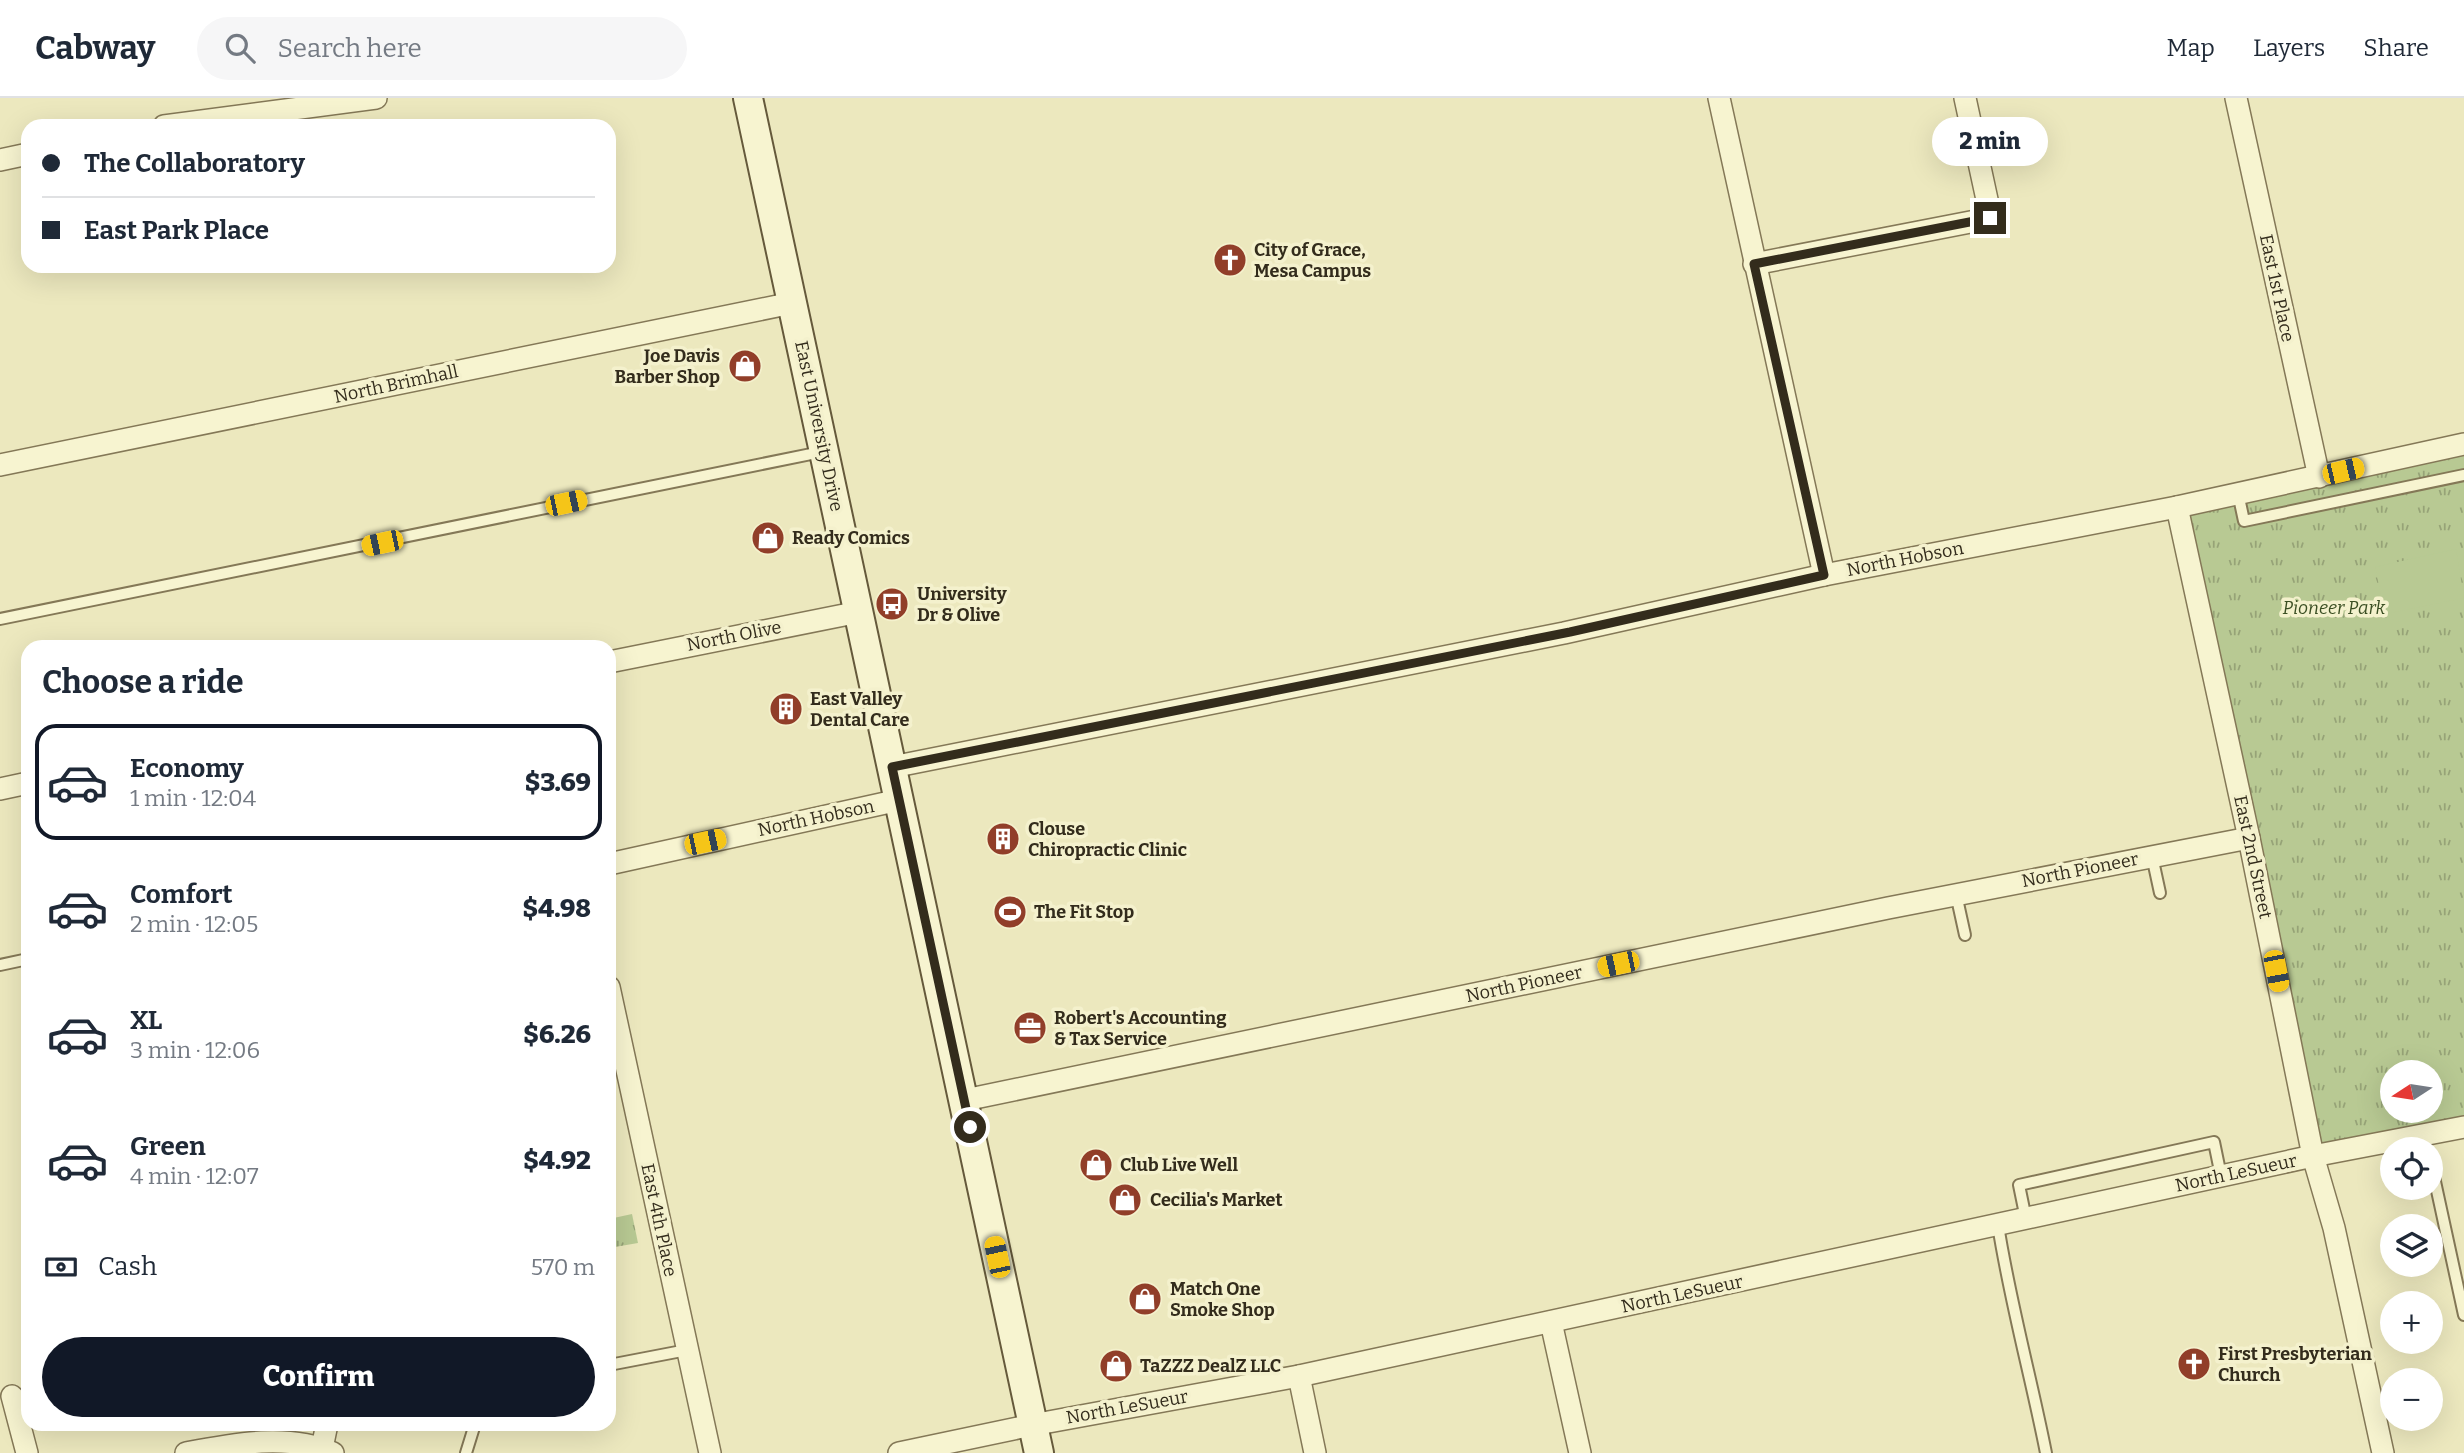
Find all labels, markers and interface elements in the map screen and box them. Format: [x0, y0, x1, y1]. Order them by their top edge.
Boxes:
search box [197, 17, 687, 80]
text: Cabway [35, 28, 155, 68]
icon: search [221, 29, 259, 67]
text: Search here [277, 33, 422, 64]
text: Map [2167, 34, 2215, 62]
text: Layers [2253, 34, 2325, 62]
text: Share [2363, 34, 2429, 62]
callout: 2 min [1932, 116, 2048, 166]
text: 2 min [1959, 127, 2021, 155]
text: The Collaboratory [84, 148, 305, 179]
route end [1974, 202, 2006, 234]
text: East Park Place [84, 215, 269, 246]
street label: East 1st Place [2255, 232, 2299, 344]
place label: City of Grace, Mesa Campus [1254, 239, 1371, 282]
church icon: City of Grace, Mesa Campus [1211, 241, 1249, 279]
street label: East University Drive [790, 339, 848, 513]
place label: Joe Davis Barber Shop [615, 345, 720, 388]
shop icon: Joe Davis Barber Shop [726, 347, 764, 385]
street label: North Brimhall [332, 360, 460, 408]
car [2321, 456, 2366, 486]
car [544, 488, 589, 518]
shop icon: Ready Comics [749, 519, 787, 557]
place label: Ready Comics [792, 527, 910, 549]
car [360, 528, 405, 558]
street label: North Hobson [1845, 537, 1966, 581]
place label: University Dr & Olive [917, 583, 1008, 626]
bus stop icon: University Dr & Olive [873, 585, 911, 623]
park label: Pioneer Park [2283, 597, 2386, 619]
street label: North Olive [685, 616, 783, 656]
text: Choose a ride [42, 663, 243, 701]
place label: East Valley Dental Care [810, 688, 909, 731]
building icon: East Valley Dental Care [767, 690, 805, 728]
icon: car [46, 751, 109, 814]
text: Economy [130, 753, 244, 784]
text: $3.69 [525, 767, 591, 798]
text: 1 min · 12:04 [130, 784, 256, 812]
street label: East 2nd Street [2229, 793, 2277, 921]
street label: North Hobson [756, 795, 877, 841]
place label: Clouse Chiropractic Clinic [1028, 818, 1187, 861]
building icon: Clouse Chiropractic Clinic [984, 820, 1022, 858]
car [683, 827, 728, 857]
street label: North Pioneer [2020, 848, 2140, 892]
icon: car [46, 877, 109, 940]
text: Comfort [130, 879, 233, 910]
text: $4.98 [522, 893, 591, 924]
sports icon: The Fit Stop [991, 893, 1029, 931]
place label: The Fit Stop [1034, 901, 1134, 923]
text: 2 min · 12:05 [130, 910, 258, 938]
car [2262, 948, 2291, 994]
car [1596, 949, 1641, 979]
street label: North Pioneer [1464, 961, 1584, 1007]
icon: car [46, 1003, 109, 1066]
text: XL [130, 1005, 162, 1036]
place label: Robert's Accounting & Tax Service [1054, 1007, 1227, 1050]
office icon: Robert's Accounting & Tax Service [1011, 1009, 1049, 1047]
text: $6.26 [523, 1019, 591, 1050]
text: 3 min · 12:06 [130, 1036, 260, 1064]
north arrow [2380, 1060, 2443, 1124]
map controls [2380, 1060, 2443, 1431]
route start [954, 1111, 986, 1143]
icon: car [46, 1129, 109, 1192]
text: Green [130, 1131, 206, 1162]
button: locate [2380, 1137, 2443, 1200]
text: $4.92 [523, 1145, 591, 1176]
shop icon: Club Live Well [1077, 1146, 1115, 1184]
street label: North LeSueur [2173, 1149, 2299, 1197]
place label: Club Live Well [1120, 1154, 1238, 1176]
street label: East 4th Place [636, 1161, 682, 1279]
text: 4 min · 12:07 [130, 1162, 258, 1190]
shop icon: Cecilia's Market [1106, 1181, 1144, 1219]
place label: Cecilia's Market [1150, 1189, 1283, 1211]
button: layers [2380, 1214, 2443, 1277]
car [983, 1234, 1012, 1280]
icon: cash [42, 1248, 80, 1286]
text: Cash [98, 1251, 157, 1282]
text: 570 m [531, 1253, 595, 1281]
street label: North LeSueur [1619, 1270, 1745, 1318]
place label: Match One Smoke Shop [1170, 1278, 1275, 1321]
shop icon: Match One Smoke Shop [1126, 1280, 1164, 1318]
button: + [2380, 1291, 2443, 1354]
button: Confirm [42, 1337, 595, 1417]
place label: First Presbyterian Church [2218, 1343, 2372, 1386]
church icon: First Presbyterian Church [2175, 1345, 2213, 1383]
shop icon: TaZZZ DealZ LLC [1097, 1347, 1135, 1385]
place label: TaZZZ DealZ LLC [1140, 1355, 1281, 1377]
button: − [2380, 1368, 2443, 1431]
street label: North LeSueur [1064, 1385, 1190, 1429]

